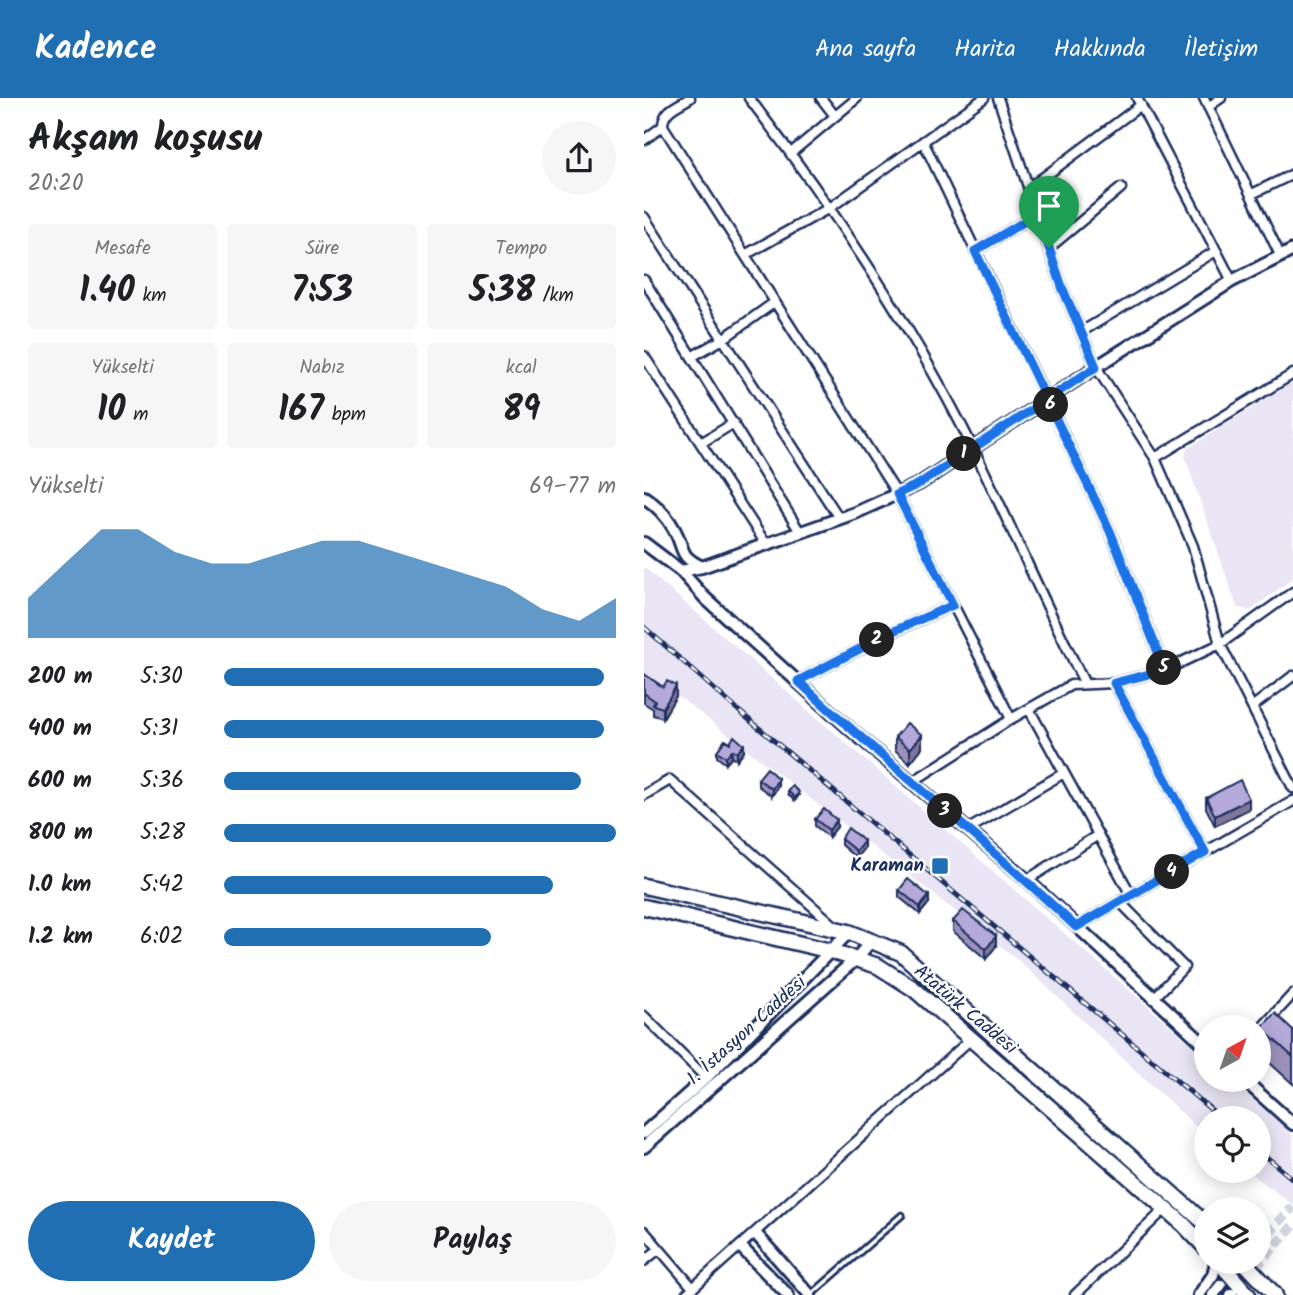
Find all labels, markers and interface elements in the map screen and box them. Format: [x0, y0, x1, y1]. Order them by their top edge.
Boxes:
text: Kadence [35, 23, 156, 76]
text: Ana sayfa [815, 30, 916, 69]
text: Harita [954, 30, 1016, 69]
text: Hakkında [1054, 30, 1146, 69]
text: İletişim [1184, 30, 1258, 69]
text: Akşam koşusu [28, 110, 262, 170]
button: share [542, 121, 616, 195]
text: 20:20 [28, 166, 83, 202]
pin [1019, 176, 1079, 248]
icon: arrive [1030, 187, 1068, 225]
text: Mesafe [95, 234, 151, 264]
text: Süre [305, 234, 339, 264]
text: Tempo [496, 234, 547, 264]
text: 1.40 [79, 264, 135, 320]
text: 7:53 [291, 264, 353, 320]
text: 5:38 [469, 264, 535, 320]
text: km [135, 281, 166, 311]
text: /km [535, 281, 574, 311]
text: Yükselti [92, 353, 154, 383]
text: Nabız [299, 353, 345, 383]
text: kcal [506, 353, 537, 383]
text: 10 [97, 383, 126, 439]
text: 167 [278, 383, 324, 439]
text: 89 [502, 383, 541, 439]
pin: 6 [1034, 388, 1068, 422]
text: 6 [1045, 389, 1056, 419]
text: m [126, 400, 148, 430]
text: bpm [324, 400, 366, 430]
pin: 1 [946, 436, 982, 472]
text: 1 [961, 438, 966, 468]
text: Yükselti [28, 469, 103, 505]
text: 69–77 m [529, 469, 616, 505]
pin: 2 [860, 622, 894, 658]
text: 2 [871, 624, 882, 654]
pin: 5 [1147, 650, 1182, 686]
text: 5 [1159, 652, 1168, 682]
text: 200 m [28, 659, 93, 695]
text: 5:30 [140, 659, 183, 695]
text: 400 m [28, 711, 92, 747]
text: 5:31 [140, 711, 178, 747]
text: 600 m [28, 763, 92, 799]
text: 5:36 [140, 763, 184, 799]
pin: 3 [928, 794, 962, 828]
text: 3 [939, 795, 950, 825]
text: 800 m [28, 815, 93, 851]
text: 5:28 [140, 815, 185, 851]
place label: Karaman [851, 851, 924, 881]
pin: 4 [1154, 854, 1190, 890]
marker: Karaman [930, 856, 950, 876]
text: 4 [1166, 856, 1177, 886]
text: 1.0 km [28, 867, 91, 903]
text: 5:42 [140, 867, 184, 903]
text: 1.2 km [28, 919, 93, 955]
text: 6:02 [140, 919, 183, 955]
street label: Atatürk Caddesi [907, 958, 1025, 1063]
street label: 1. İstasyon Caddesi [680, 968, 815, 1093]
north arrow [1194, 1015, 1270, 1092]
map controls [1194, 1015, 1271, 1274]
button: locate [1194, 1106, 1271, 1183]
button: layers [1194, 1197, 1271, 1274]
button: Kaydet [28, 1201, 315, 1281]
button: Paylaş [329, 1201, 616, 1281]

